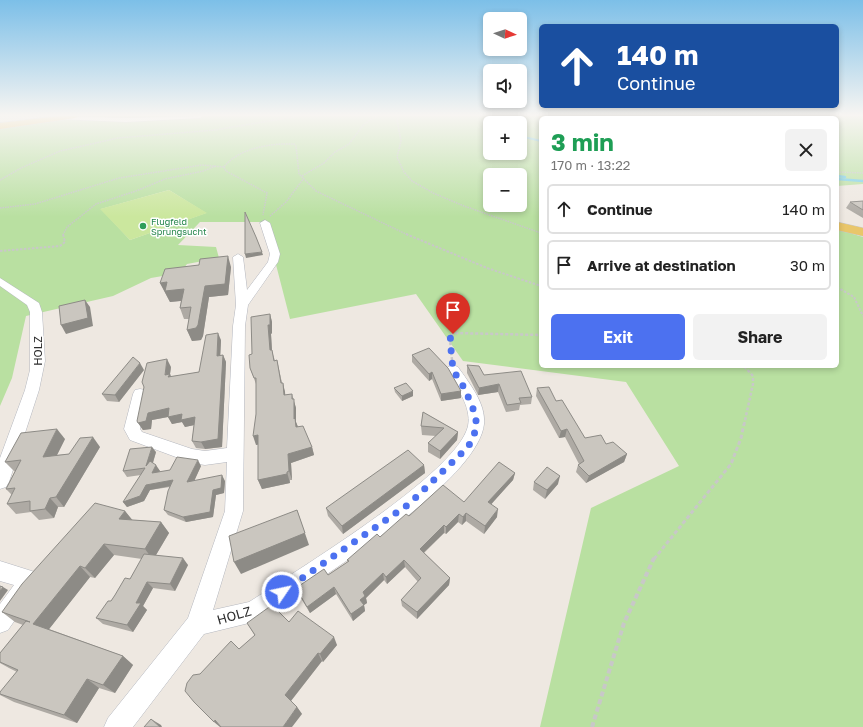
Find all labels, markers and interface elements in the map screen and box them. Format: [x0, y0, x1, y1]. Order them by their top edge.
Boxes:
north arrow [483, 12, 527, 56]
map controls [483, 12, 527, 212]
text: 140 m [617, 38, 699, 71]
icon: ahead [551, 40, 603, 92]
button: sound [483, 64, 527, 108]
text: Continue [617, 72, 695, 94]
button: + [483, 116, 527, 160]
text: 3 min [551, 127, 614, 156]
button: close [785, 129, 827, 171]
text: 170 m · 13:22 [551, 157, 630, 173]
button: − [483, 168, 527, 212]
icon: ahead [553, 198, 575, 220]
text: Continue [587, 200, 653, 218]
text: 140 m [782, 200, 825, 218]
place label: Flugfeld Sprungsucht [151, 216, 207, 237]
marker: Flugfeld Sprungsucht [138, 221, 148, 231]
icon: arrive [553, 254, 575, 276]
text: Arrive at destination [587, 256, 736, 274]
text: 30 m [790, 256, 825, 274]
pin [436, 293, 470, 334]
icon: arrive [442, 299, 464, 321]
button: Exit [551, 314, 685, 360]
button: Share [693, 314, 827, 360]
street label: HOLZ [31, 336, 44, 366]
position arrow [261, 571, 303, 613]
street label: HOLZ [215, 602, 253, 628]

